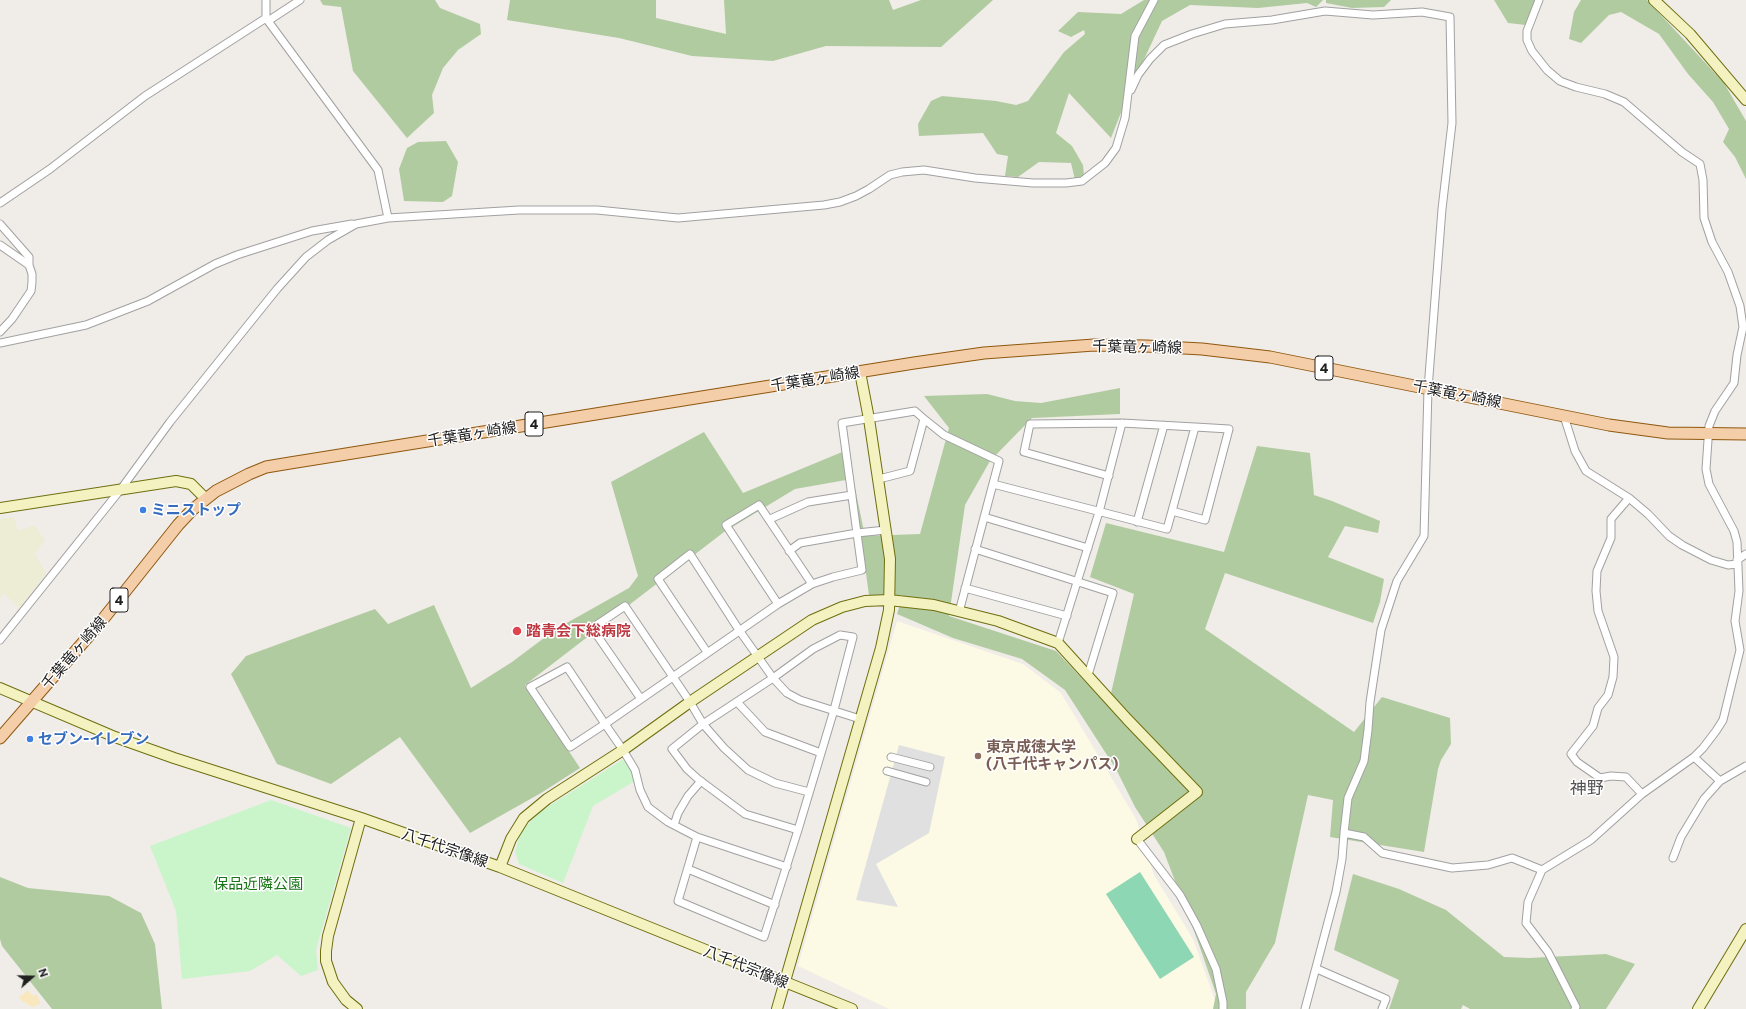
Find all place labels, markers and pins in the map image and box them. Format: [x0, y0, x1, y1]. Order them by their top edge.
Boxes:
place label: ミニストップ [151, 501, 241, 519]
marker: ミニストップ [138, 505, 148, 515]
place label: 踏青会下総病院 [526, 622, 631, 640]
marker: 踏青会下総病院 [511, 625, 523, 637]
place label: セブン-イレブン [38, 730, 149, 748]
marker: セブン-イレブン [25, 734, 35, 744]
place label: 東京成徳大学 (八千代キャンパス) [986, 738, 1118, 773]
marker: 東京成徳大学 (八千代キャンパス) [973, 751, 983, 761]

